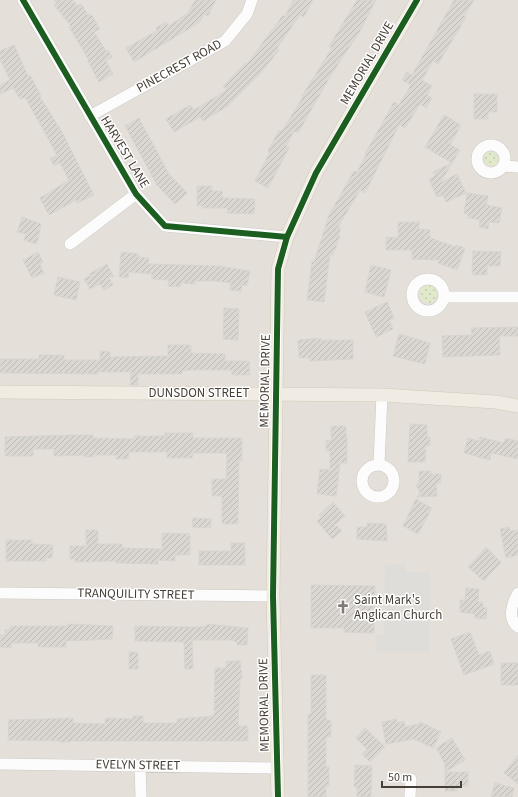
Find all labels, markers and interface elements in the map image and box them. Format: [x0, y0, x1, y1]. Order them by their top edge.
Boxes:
street label: MEMORIAL DRIVE [336, 18, 398, 108]
street label: PINECREST ROAD [133, 35, 225, 97]
street label: HARVEST LANE [96, 112, 154, 192]
street label: MEMORIAL DRIVE [255, 334, 275, 428]
street label: DUNSDON STREET [148, 384, 250, 402]
street label: TRANQUILITY STREET [77, 584, 195, 604]
place label: Saint Mark's Anglican Church [354, 591, 442, 624]
church icon: Saint Mark's Anglican Church [335, 599, 351, 615]
street label: MEMORIAL DRIVE [254, 658, 274, 752]
street label: EVELYN STREET [96, 755, 180, 775]
scale bar [382, 763, 461, 789]
text: 50 m [388, 769, 412, 786]

